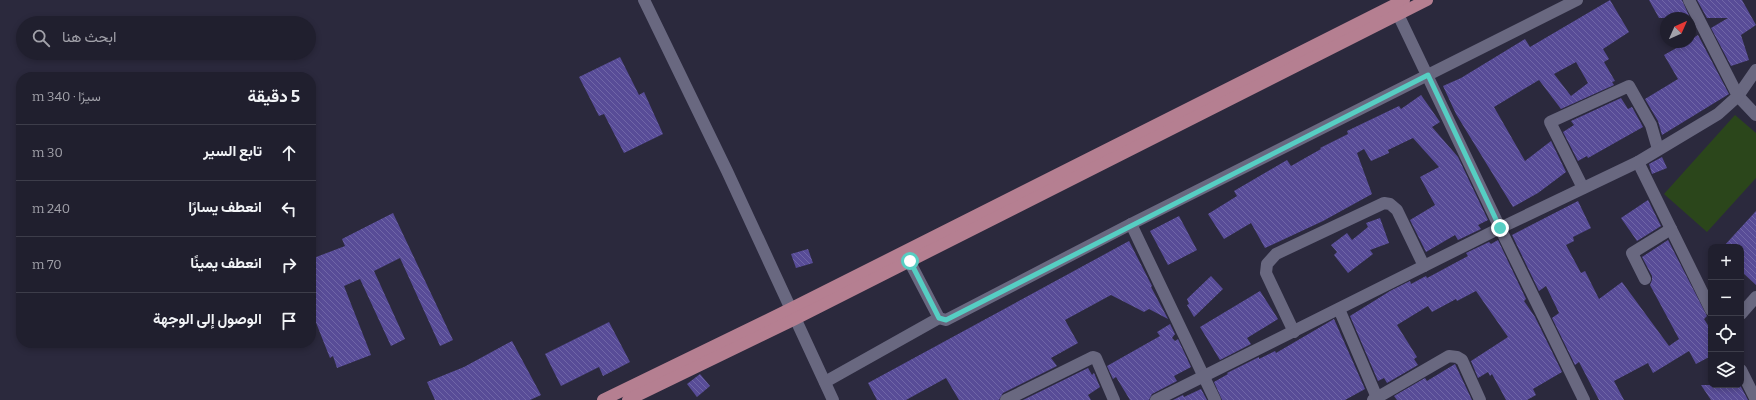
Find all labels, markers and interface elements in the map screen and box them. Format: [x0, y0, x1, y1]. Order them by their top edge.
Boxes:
north arrow [1660, 12, 1696, 48]
search box [16, 16, 316, 60]
icon: search [30, 27, 52, 49]
text: ابحث هنا [62, 28, 116, 46]
text: 5 دقيقة [248, 86, 300, 107]
text: سيرًا · 340 m [32, 89, 101, 104]
text: تابع السير [203, 142, 262, 160]
icon: ahead [278, 142, 300, 164]
text: 30 m [32, 145, 63, 160]
text: انعطف يسارًا [188, 198, 262, 216]
icon: left [278, 198, 300, 220]
text: 240 m [32, 201, 70, 216]
route end [1491, 219, 1509, 237]
map controls [1708, 244, 1744, 388]
button: + [1708, 244, 1744, 280]
route start [901, 252, 919, 270]
text: انعطف يمينًا [190, 254, 262, 272]
icon: right [278, 254, 300, 276]
text: 70 m [32, 257, 62, 272]
button: − [1708, 280, 1744, 316]
text: الوصول إلى الوجهة [153, 310, 262, 328]
icon: arrive [278, 310, 300, 332]
button: locate [1708, 316, 1744, 352]
button: layers [1708, 352, 1744, 388]

